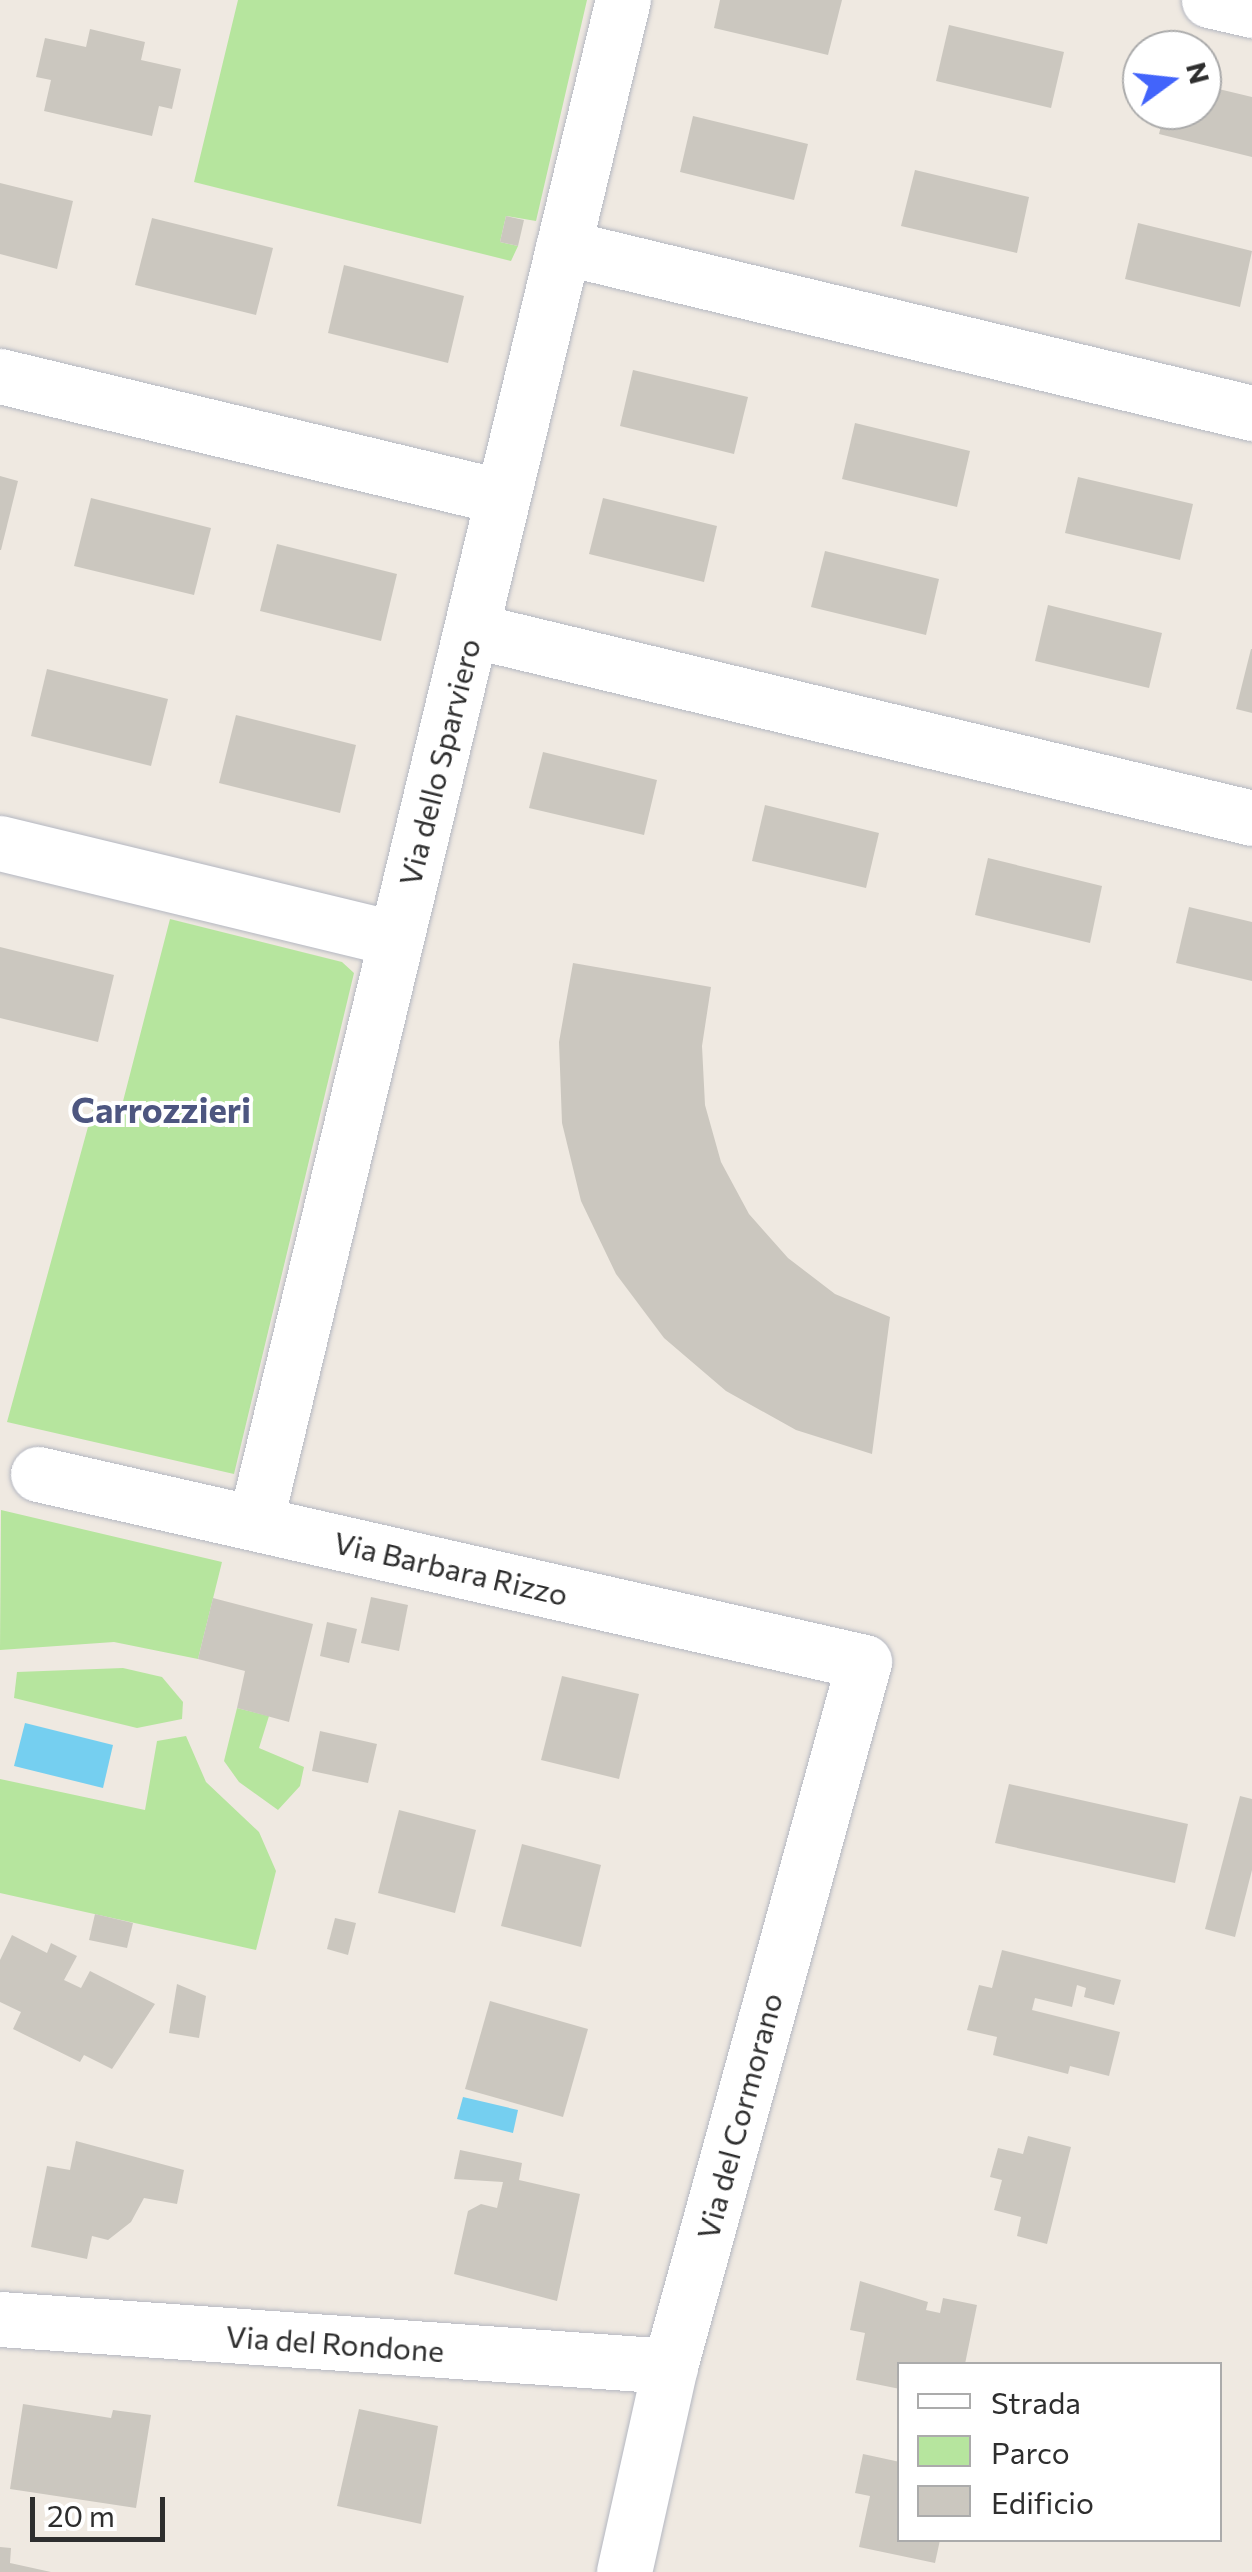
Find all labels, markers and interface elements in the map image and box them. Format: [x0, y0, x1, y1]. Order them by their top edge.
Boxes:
north arrow [1122, 30, 1222, 130]
text: N [1180, 58, 1218, 87]
street label: Via dello Sparviero [391, 635, 487, 889]
district label: Carrozzieri [71, 1088, 251, 1130]
street label: Via Barbara Rizzo [331, 1524, 571, 1612]
street label: Via del Cormorano [689, 1989, 789, 2243]
street label: Via del Rondone [225, 2317, 445, 2369]
legend [897, 2362, 1222, 2542]
text: Strada [991, 2383, 1081, 2420]
text: Parco [991, 2433, 1070, 2470]
scale bar [35, 2477, 170, 2539]
text: Edificio [991, 2483, 1094, 2520]
text: 20 m [47, 2496, 115, 2533]

